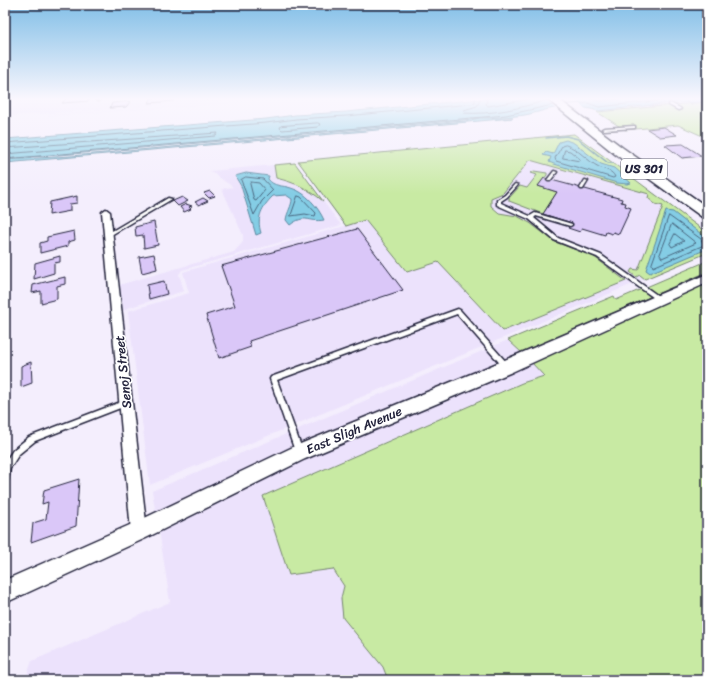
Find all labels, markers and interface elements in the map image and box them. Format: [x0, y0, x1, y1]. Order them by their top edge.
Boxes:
road number: US 301 [621, 159, 667, 179]
street label: Senoj Street [108, 334, 138, 410]
street label: East Sligh Avenue [302, 399, 406, 461]

